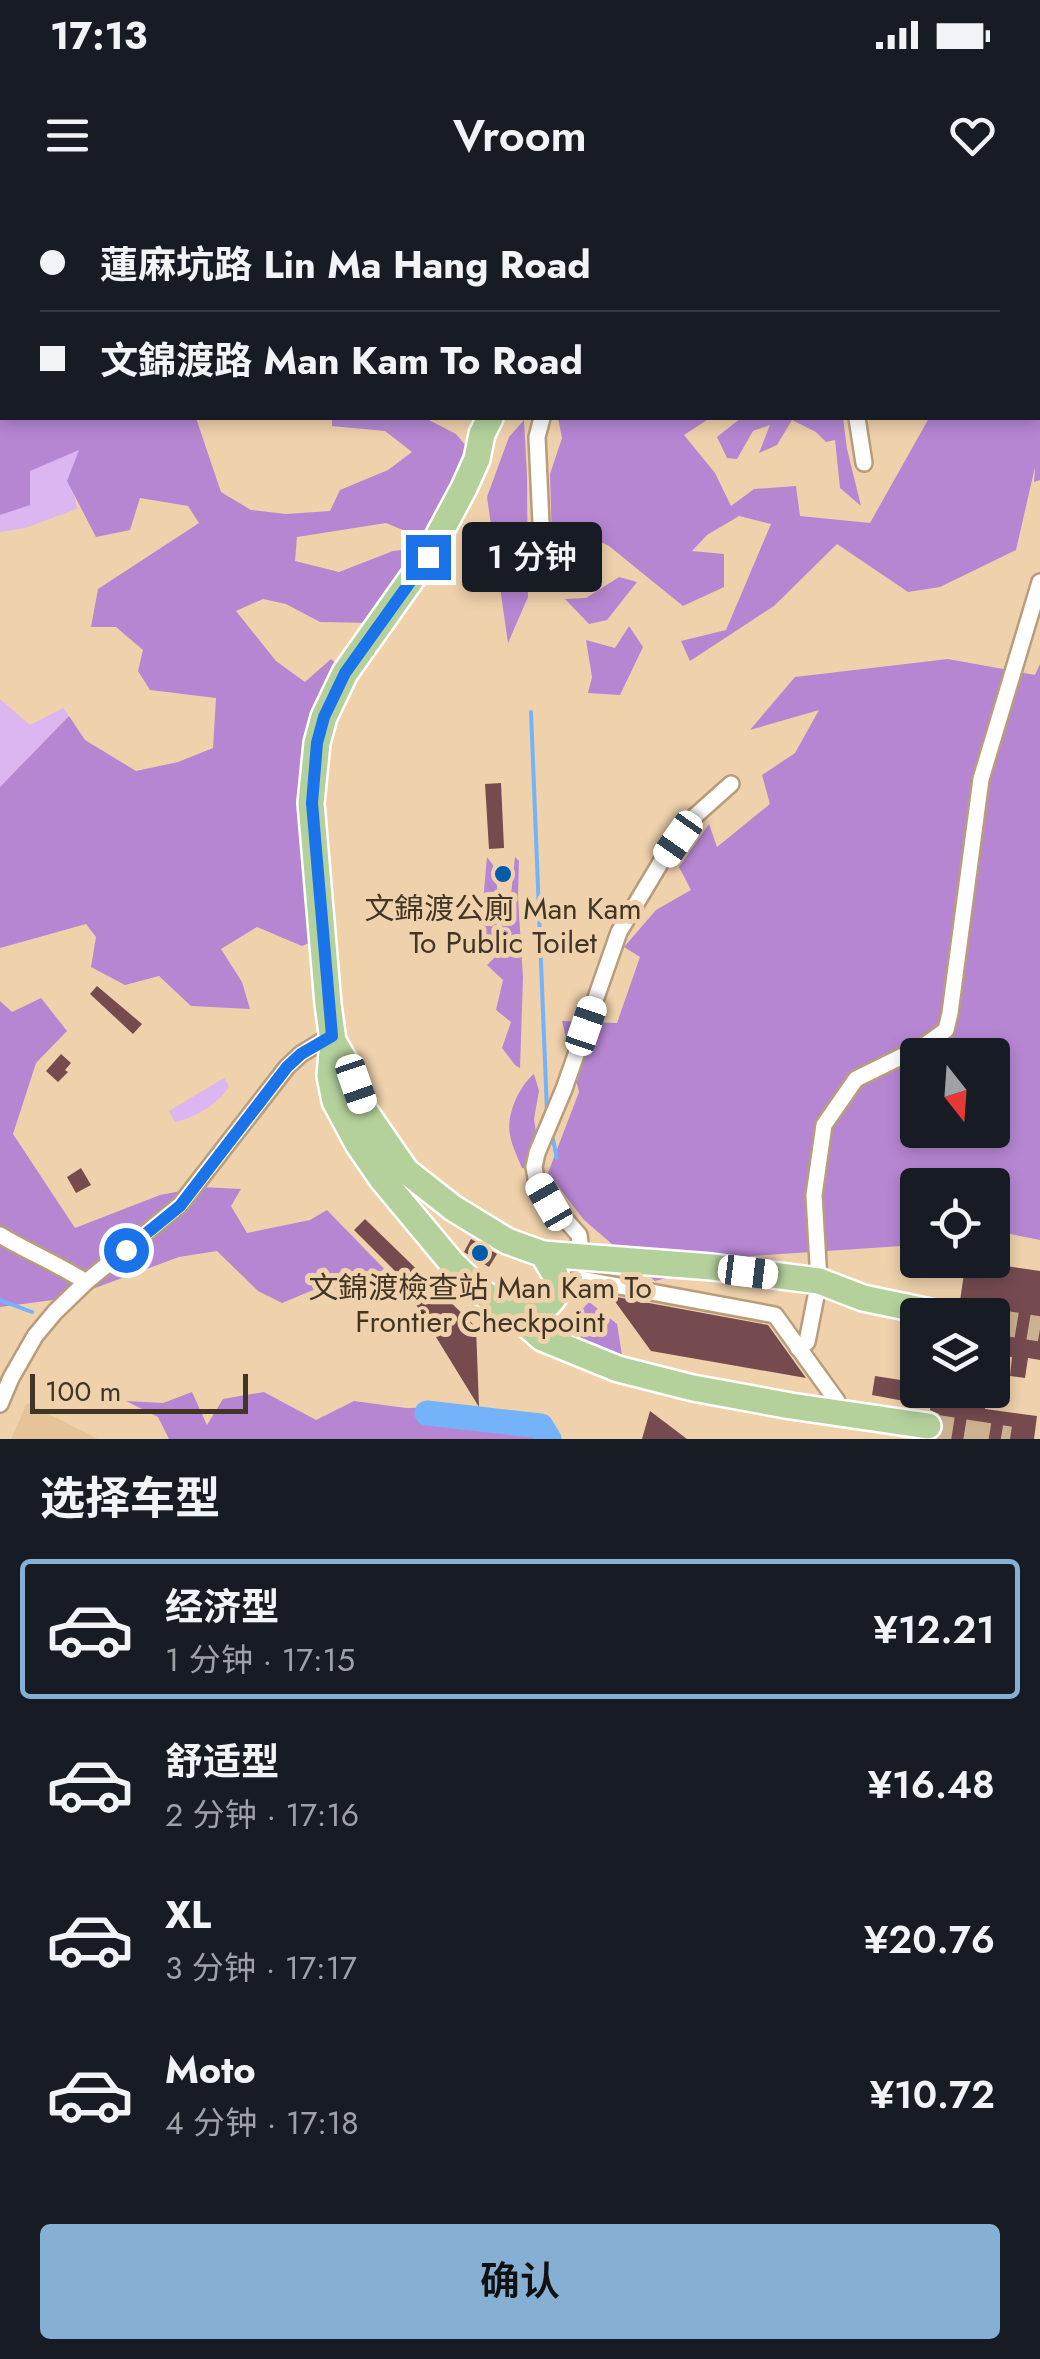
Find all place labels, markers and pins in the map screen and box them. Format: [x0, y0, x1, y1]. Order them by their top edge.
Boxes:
marker: 文錦渡公廁 Man Kam To Public Toilet [492, 863, 514, 885]
place label: 文錦渡公廁 Man Kam To Public Toilet [364, 887, 642, 964]
marker: 文錦渡檢查站 Man Kam To Frontier Checkpoint [469, 1242, 491, 1264]
place label: 文錦渡檢查站 Man Kam To Frontier Checkpoint [308, 1266, 652, 1343]

